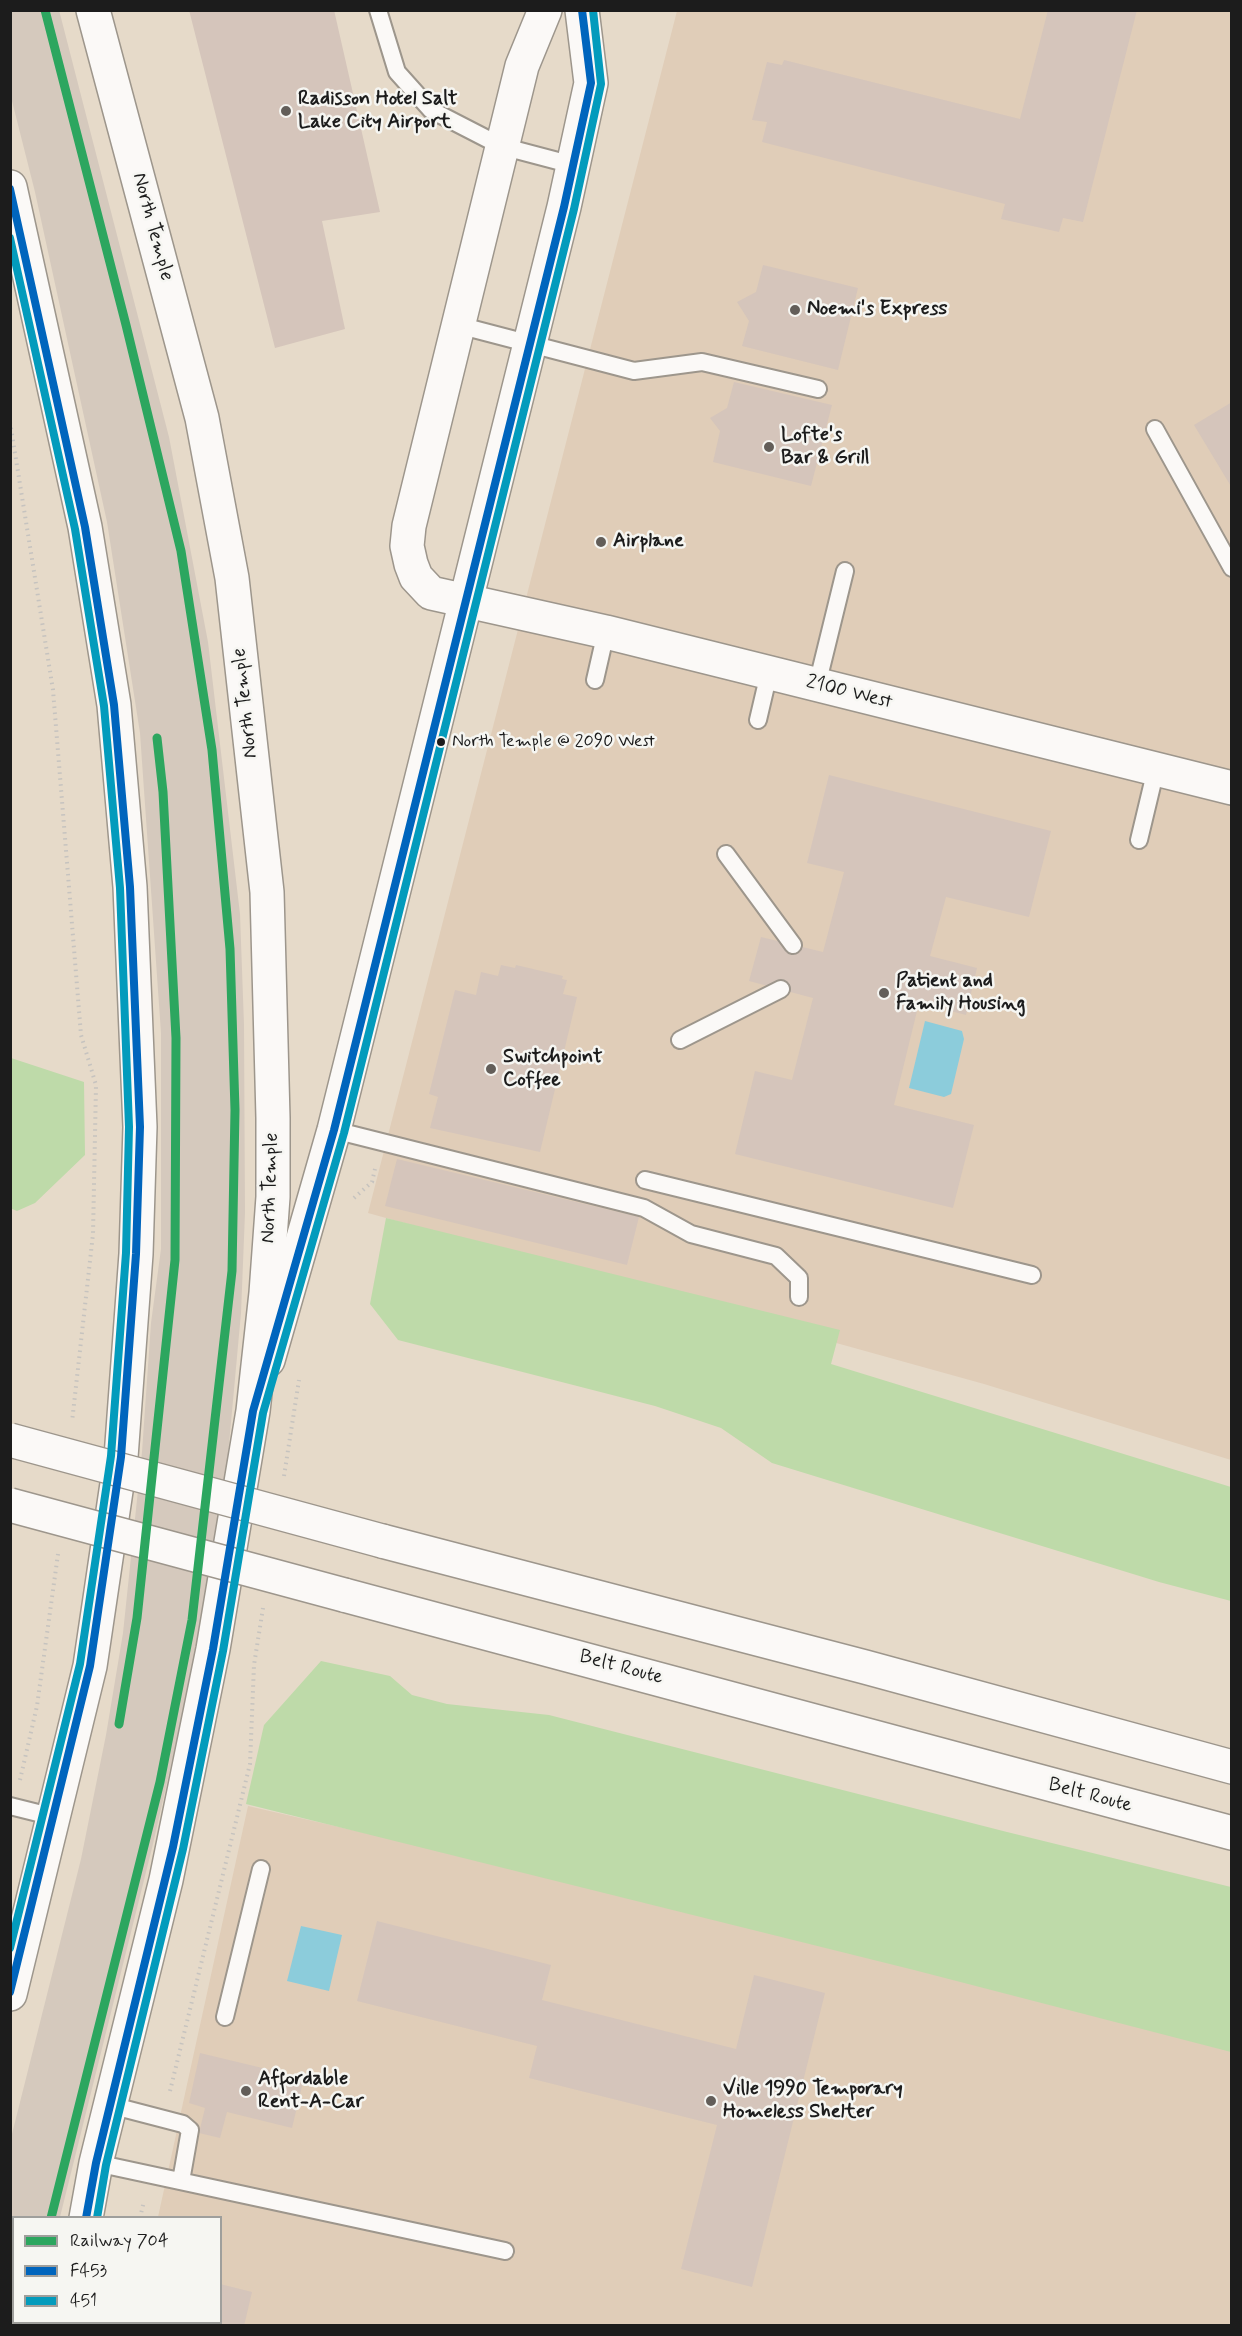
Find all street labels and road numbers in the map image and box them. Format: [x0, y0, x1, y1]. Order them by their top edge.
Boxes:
street label: North Temple [126, 170, 178, 284]
street label: North Temple [228, 647, 264, 759]
street label: 2100 West [803, 671, 895, 715]
street label: North Temple [257, 1132, 285, 1244]
street label: Belt Route [576, 1645, 666, 1691]
street label: Belt Route [1045, 1773, 1135, 1819]

